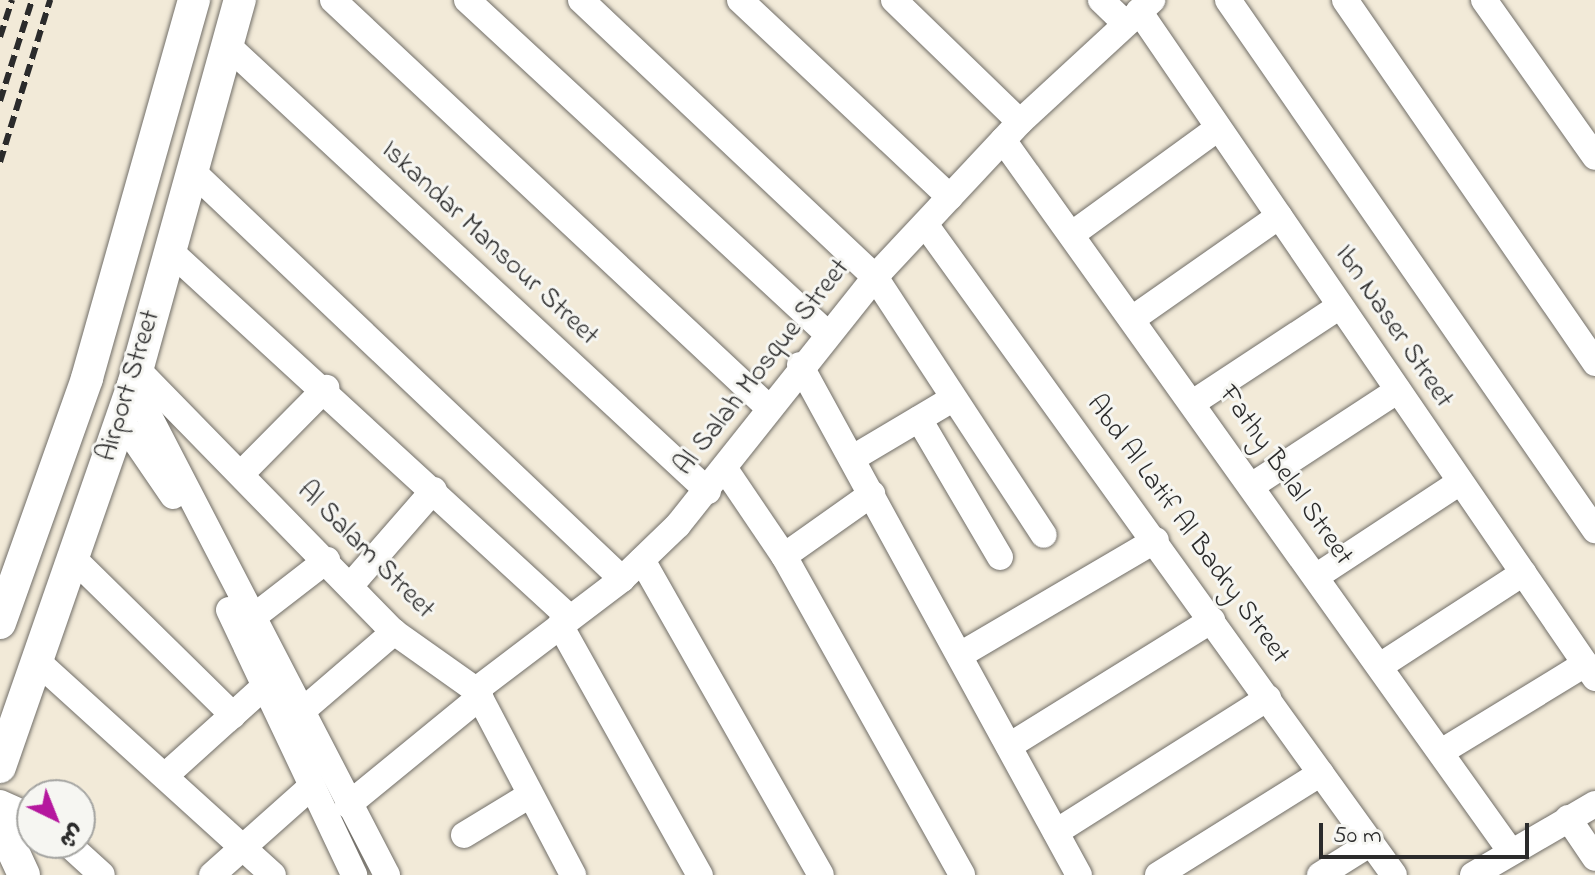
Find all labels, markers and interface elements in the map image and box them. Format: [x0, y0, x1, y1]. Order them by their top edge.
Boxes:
street label: Iskandar Mansour Street [373, 134, 605, 354]
street label: Ibn Naser Street [1326, 239, 1460, 415]
street label: Al Salah Mosque Street [668, 253, 858, 483]
street label: Airport Street [91, 306, 169, 466]
street label: Fathy Belal Street [1210, 380, 1360, 572]
street label: Abd Al Latif Al Badry Street [1078, 389, 1296, 671]
street label: Al Salam Street [289, 475, 441, 627]
north arrow [16, 779, 96, 859]
scale bar [1323, 807, 1533, 857]
text: ش [51, 815, 91, 855]
text: 50 m [1333, 819, 1382, 854]

